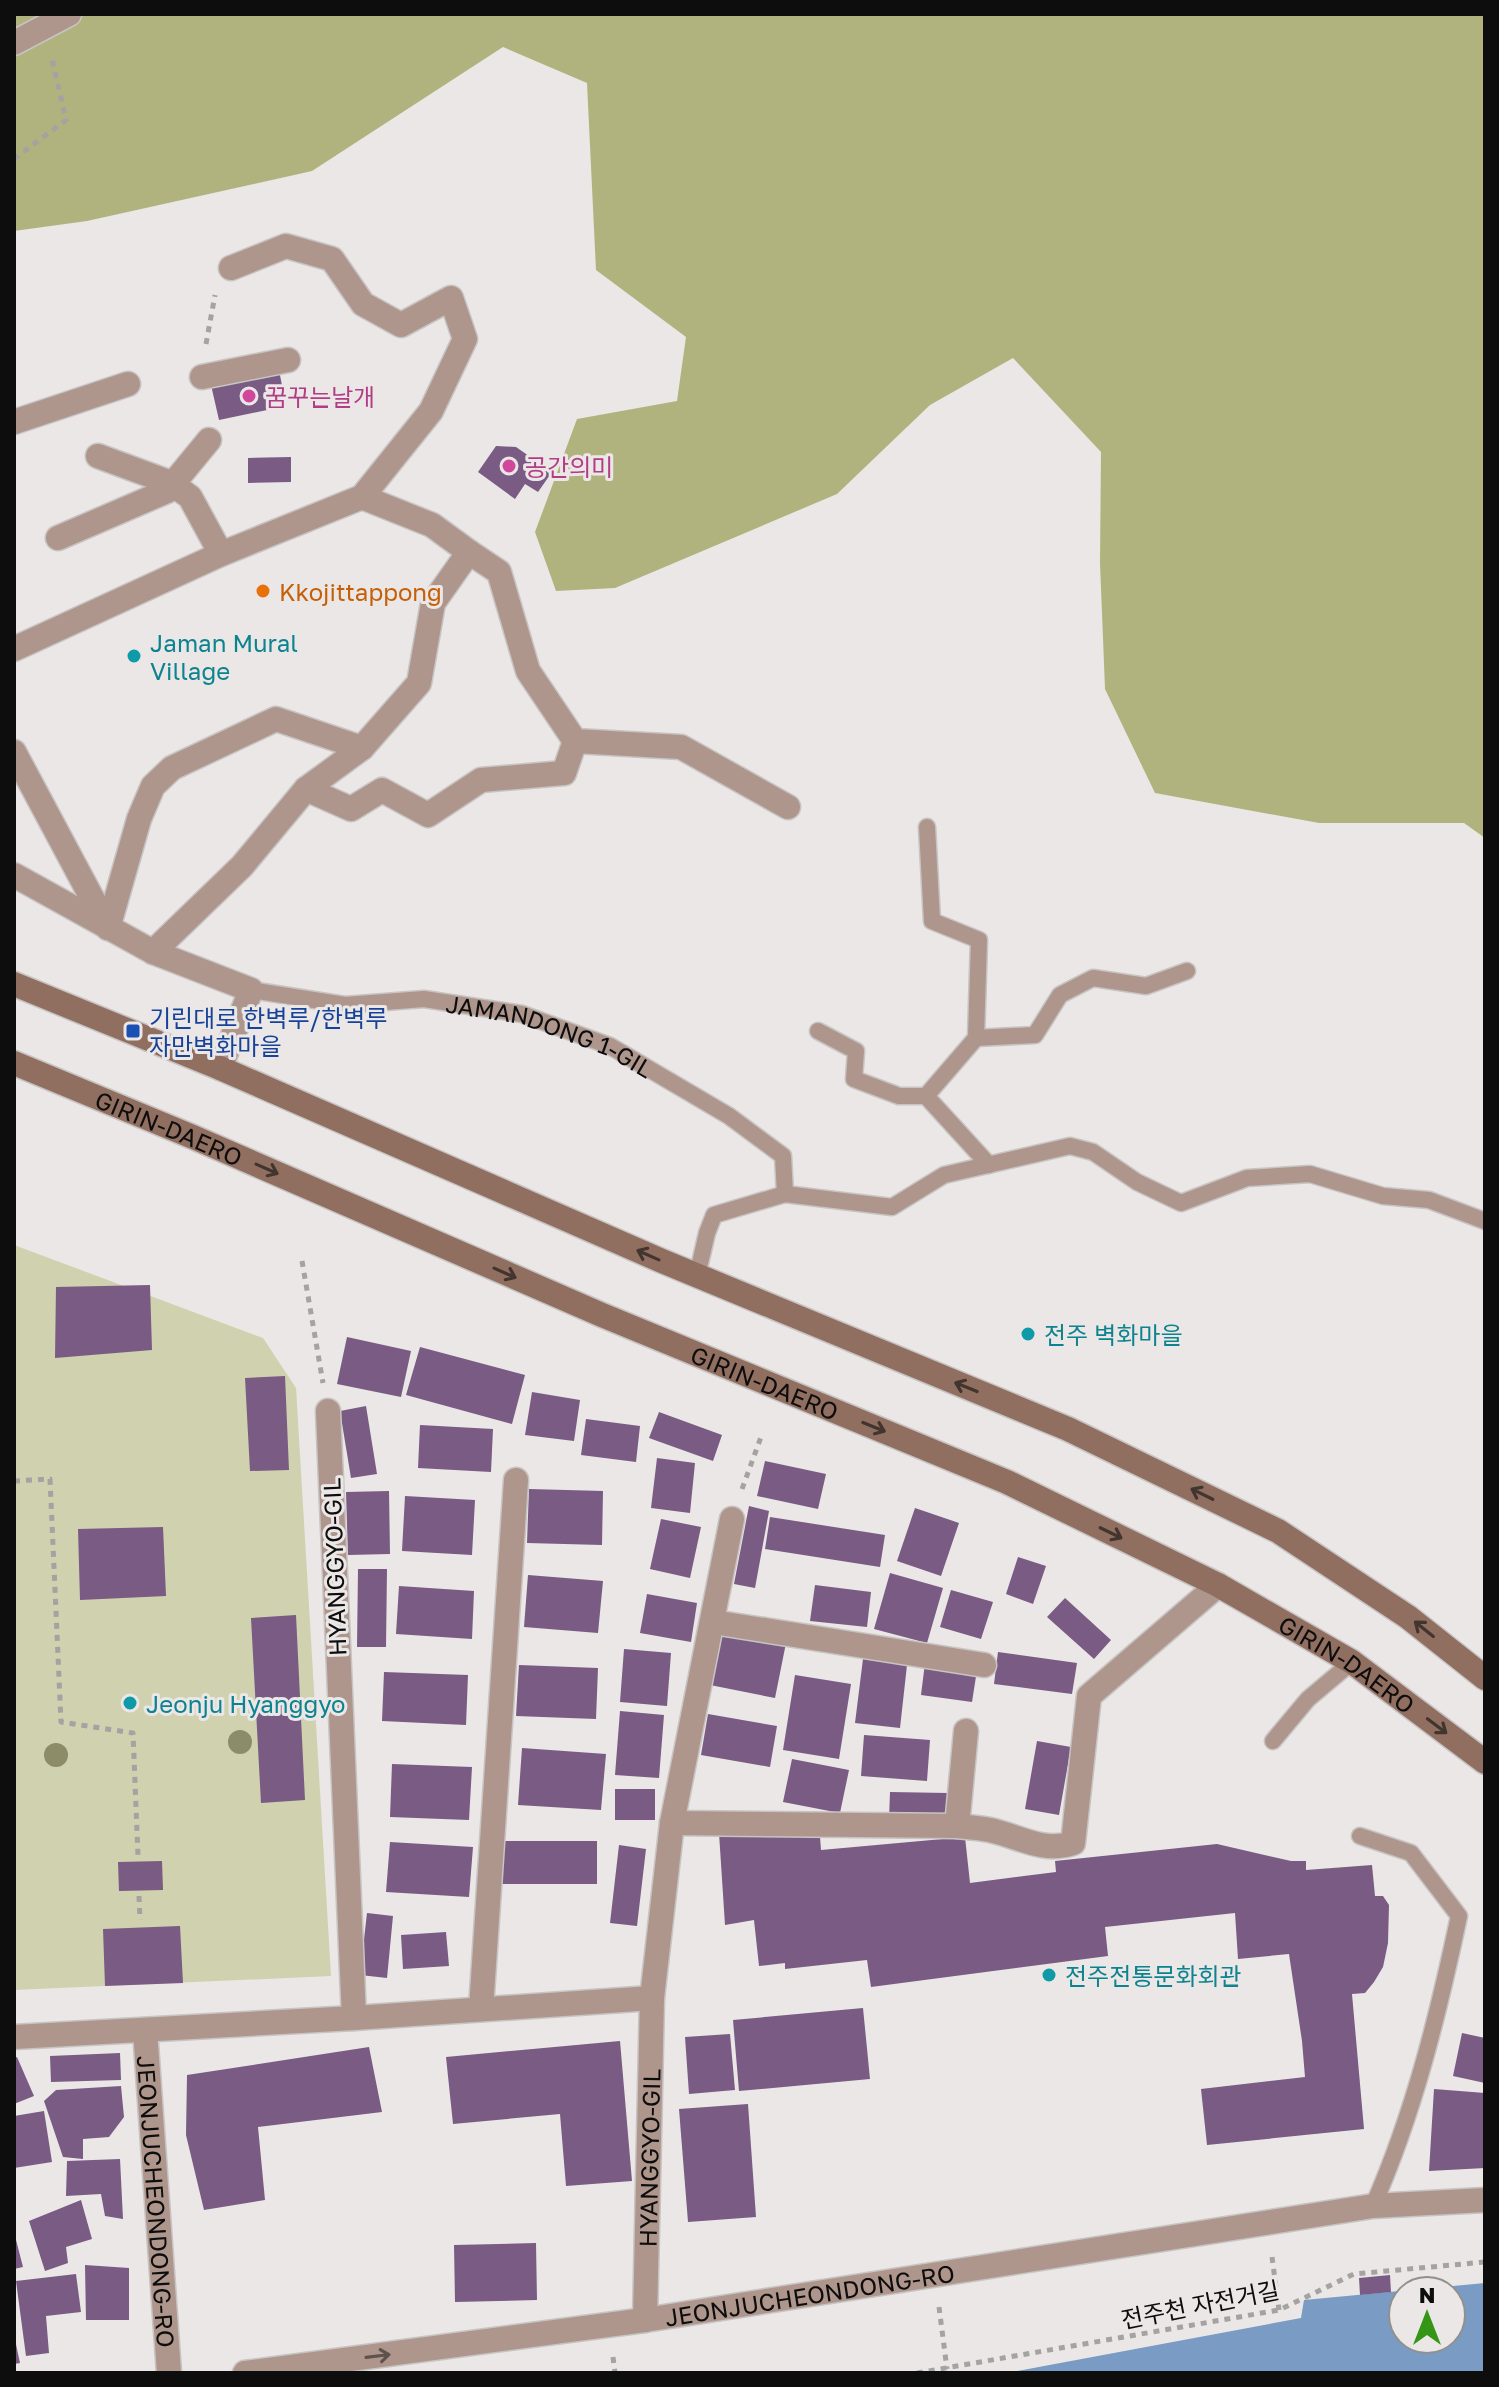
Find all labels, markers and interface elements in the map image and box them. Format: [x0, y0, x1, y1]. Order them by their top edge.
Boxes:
place label: 꿈꾸는날개 [265, 382, 375, 411]
marker: 꿈꾸는날개 [240, 387, 258, 405]
place label: 공간의미 [525, 452, 613, 481]
marker: 공간의미 [500, 457, 518, 475]
place label: Kkojittappong [279, 577, 442, 606]
marker: Kkojittappong [254, 582, 272, 600]
place label: Jaman Mural Village [150, 628, 298, 685]
marker: Jaman Mural Village [125, 647, 143, 665]
street label: JAMANDONG 1-GIL [444, 988, 659, 1083]
place label: 기린대로 한벽루/한벽루 자만벽화마을 [149, 1003, 387, 1060]
marker: 기린대로 한벽루/한벽루 자만벽화마을 [124, 1022, 142, 1040]
street label: GIRIN-DAERO [91, 1084, 247, 1171]
one-way arrow [254, 1162, 278, 1177]
one-way arrow [636, 1246, 661, 1261]
one-way arrow [493, 1266, 517, 1281]
place label: 전주 벽화마을 [1044, 1320, 1182, 1349]
marker: 전주 벽화마을 [1019, 1325, 1037, 1343]
street label: GIRIN-DAERO [687, 1339, 843, 1425]
one-way arrow [954, 1378, 979, 1393]
one-way arrow [861, 1421, 886, 1436]
street label: HYANGGYO-GIL [316, 1477, 352, 1657]
one-way arrow [1191, 1486, 1215, 1501]
one-way arrow [1099, 1526, 1123, 1541]
street label: GIRIN-DAERO [1274, 1609, 1421, 1719]
one-way arrow [1414, 1620, 1435, 1638]
place label: Jeonju Hyanggyo [146, 1689, 346, 1718]
marker: Jeonju Hyanggyo [121, 1694, 139, 1712]
one-way arrow [1426, 1717, 1447, 1734]
place label: 전주전통문화회관 [1065, 1961, 1242, 1990]
marker: 전주전통문화회관 [1040, 1966, 1058, 1984]
street label: JEONJUCHEONDONG-RO [132, 2055, 182, 2349]
street label: HYANGGYO-GIL [632, 2068, 665, 2248]
street label: JEONJUCHEONDONG-RO [663, 2257, 956, 2331]
street label: 전주천 자전거길 [1118, 2274, 1282, 2334]
north arrow [1387, 2275, 1467, 2355]
text: N [1419, 2281, 1435, 2308]
one-way arrow [364, 2348, 390, 2363]

